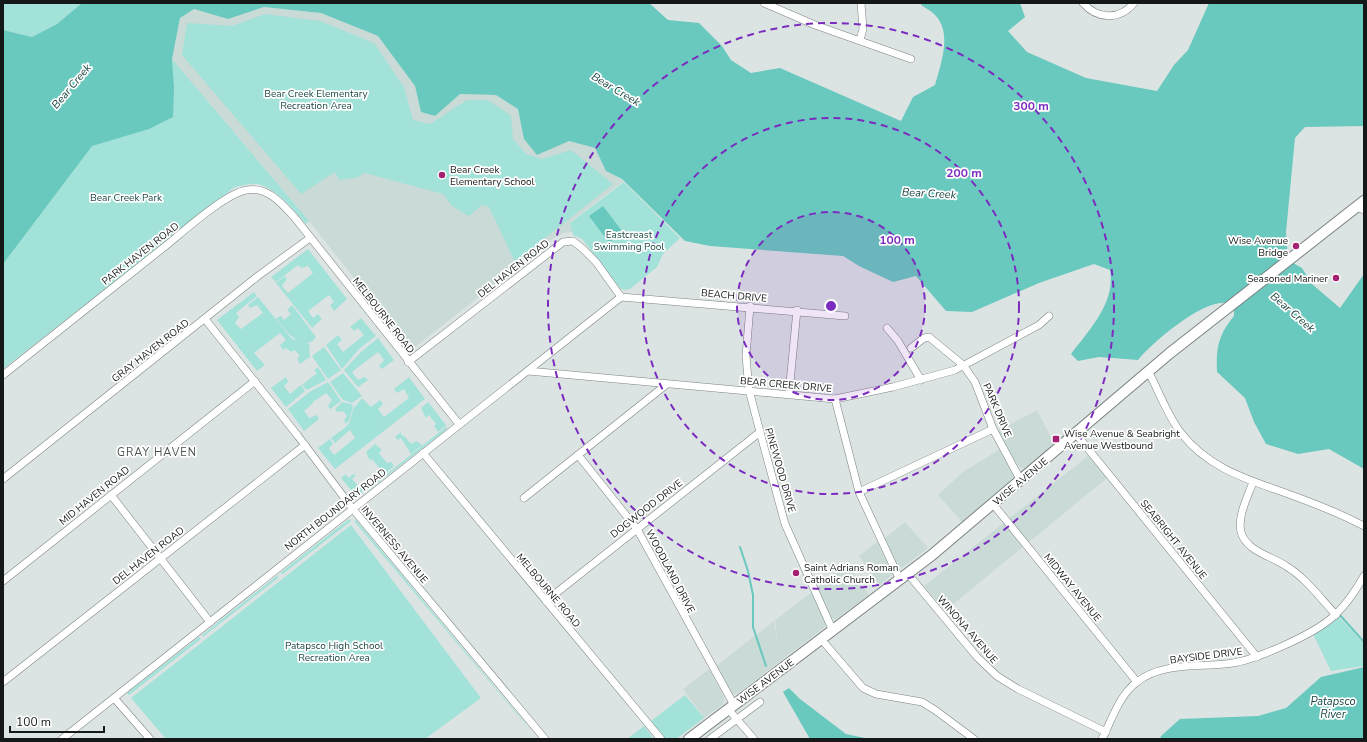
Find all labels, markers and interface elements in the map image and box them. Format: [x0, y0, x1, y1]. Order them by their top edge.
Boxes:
water label: Bear Creek [48, 60, 95, 112]
water label: Bear Creek [589, 69, 643, 110]
park label: Bear Creek Elementary Recreation Area [264, 87, 369, 113]
text: 300 m [1013, 98, 1049, 114]
place label: Bear Creek Elementary School [450, 163, 535, 189]
text: 200 m [946, 165, 982, 181]
marker: Bear Creek Elementary School [437, 170, 447, 180]
water label: Bear Creek [901, 185, 957, 202]
park label: Bear Creek Park [90, 191, 163, 205]
street label: PARK HAVEN ROAD [99, 219, 182, 288]
park label: Eastcreast Swimming Pool [594, 228, 664, 254]
text: 100 m [879, 232, 915, 248]
place label: Wise Avenue Bridge [1228, 234, 1288, 260]
street label: DEL HAVEN ROAD [475, 236, 552, 301]
marker: Wise Avenue Bridge [1291, 241, 1301, 251]
place label: Seasoned Mariner [1247, 272, 1328, 286]
marker: Seasoned Mariner [1331, 273, 1341, 283]
street label: MELBOURNE ROAD [349, 275, 417, 357]
street label: BEACH DRIVE [700, 286, 768, 306]
water label: Bear Creek [1267, 289, 1318, 336]
centre of rings [824, 299, 838, 313]
street label: GRAY HAVEN ROAD [109, 316, 192, 386]
street label: BEAR CREEK DRIVE [739, 374, 833, 396]
street label: PARK DRIVE [979, 381, 1015, 440]
street label: PINEWOOD DRIVE [761, 426, 799, 514]
place label: Wise Avenue & Seabright Avenue Westbound [1064, 427, 1180, 453]
marker: Wise Avenue & Seabright Avenue Westbound [1051, 434, 1061, 444]
district label: GRAY HAVEN [117, 445, 197, 460]
street label: WISE AVENUE [990, 454, 1051, 509]
street label: MID HAVEN ROAD [56, 463, 133, 529]
street label: NORTH BOUNDARY ROAD [282, 466, 389, 554]
street label: DOGWOOD DRIVE [608, 476, 686, 541]
street label: SEABRIGHT AVENUE [1137, 497, 1210, 582]
street label: INVERNESS AVENUE [358, 503, 431, 587]
street label: DEL HAVEN ROAD [110, 523, 187, 588]
street label: WOODLAND DRIVE [642, 527, 698, 616]
street label: MELBOURNE ROAD [513, 551, 583, 631]
street label: MIDWAY AVENUE [1040, 551, 1104, 625]
place label: Saint Adrians Roman Catholic Church [804, 561, 899, 587]
marker: Saint Adrians Roman Catholic Church [791, 568, 801, 578]
street label: WINONA AVENUE [934, 593, 1001, 667]
park label: Patapsco High School Recreation Area [285, 639, 383, 665]
street label: BAYSIDE DRIVE [1169, 645, 1243, 667]
street label: WISE AVENUE [734, 656, 797, 708]
water label: Patapsco River [1310, 694, 1356, 722]
scale bar [10, 708, 104, 734]
text: 100 m [16, 714, 51, 730]

